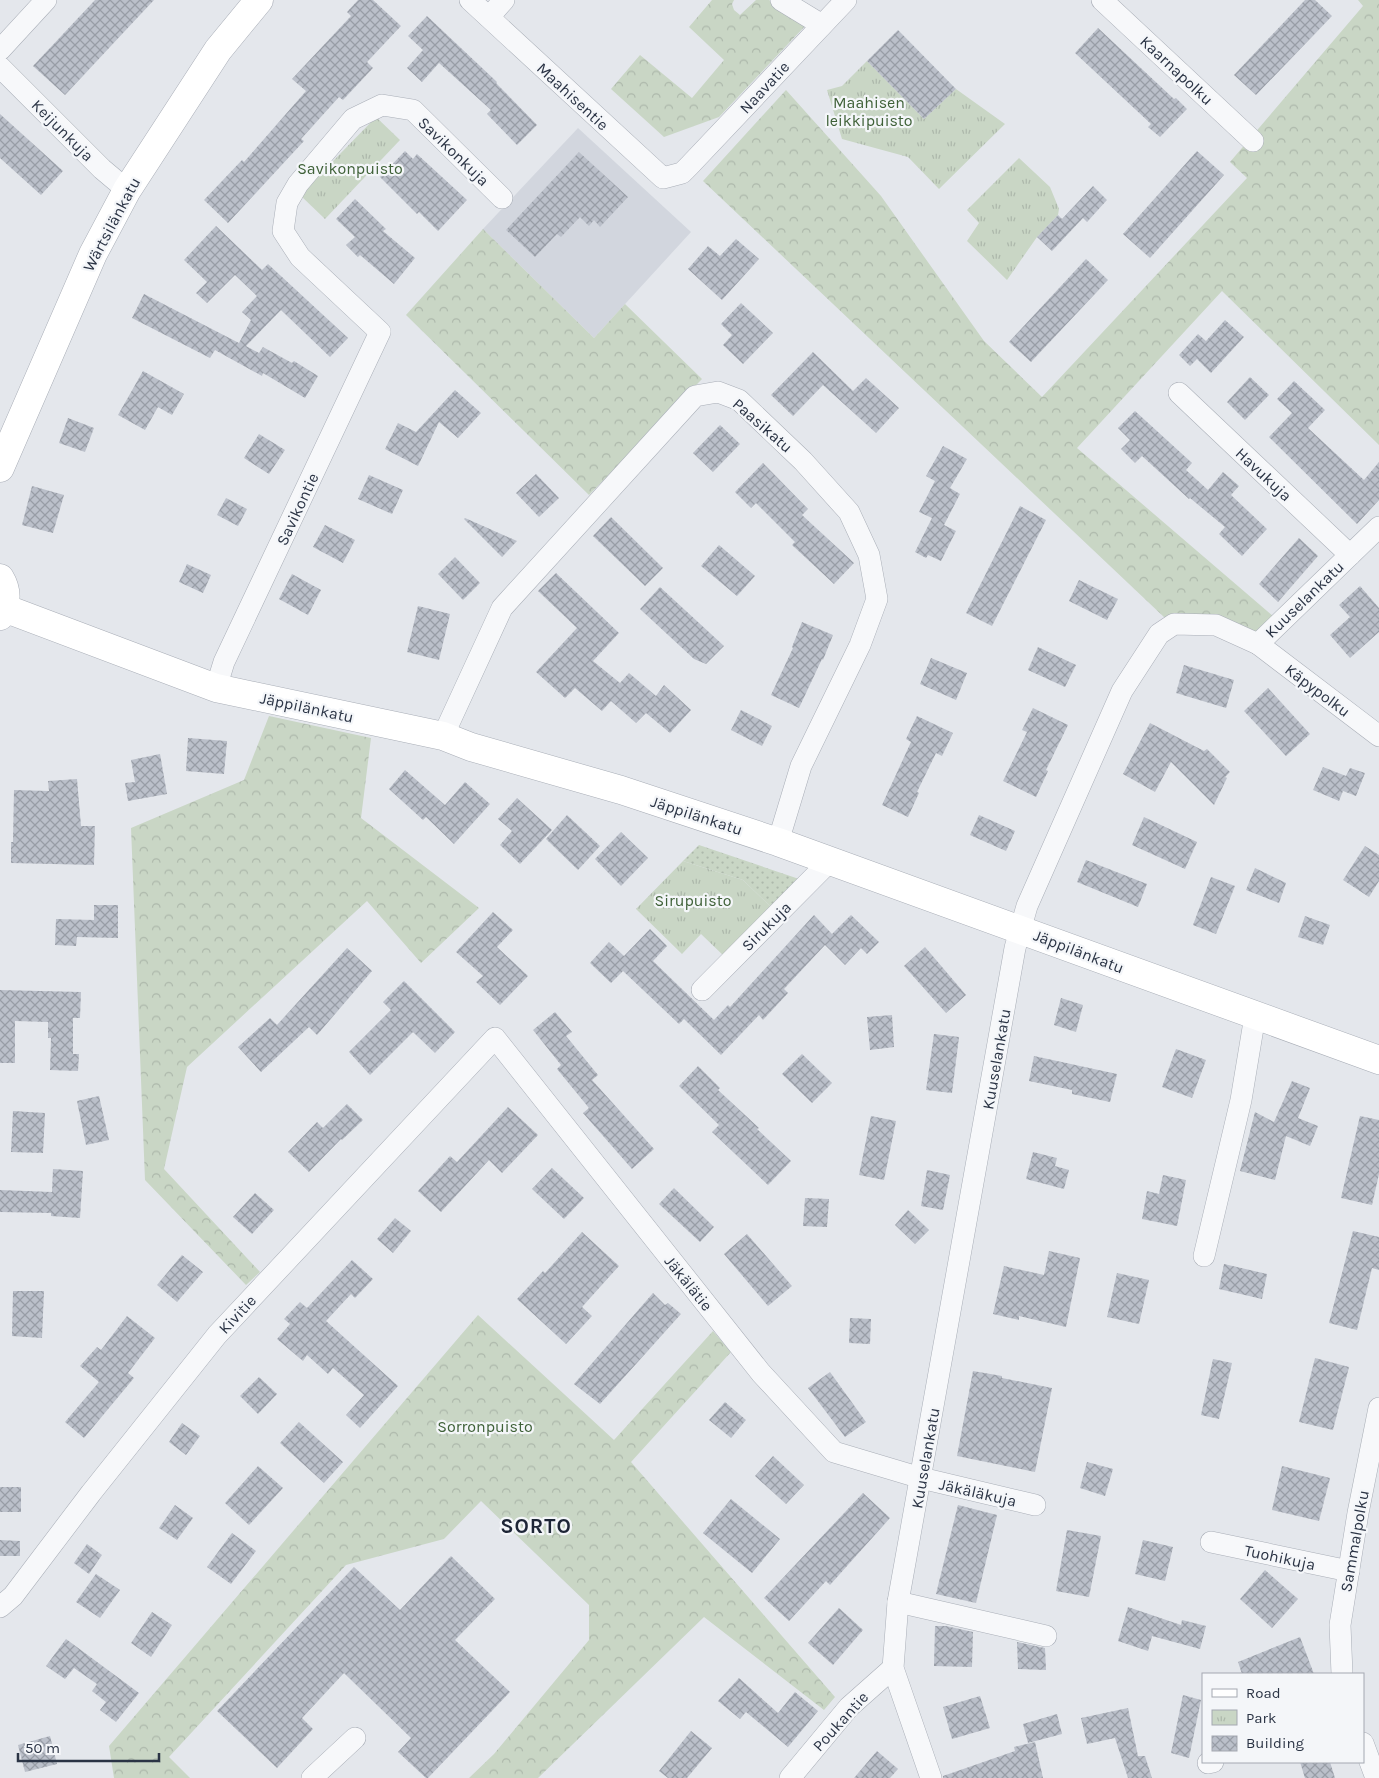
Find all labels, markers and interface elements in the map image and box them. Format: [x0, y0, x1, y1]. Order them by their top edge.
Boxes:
street label: Kaarnapolku [1136, 32, 1217, 109]
street label: Naavatie [735, 57, 793, 117]
street label: Maahisentie [533, 58, 612, 134]
park label: Maahisen leikkipuisto [825, 93, 913, 130]
street label: Keijunkuja [28, 95, 98, 165]
street label: Savikonkuja [414, 113, 493, 190]
park label: Savikonpuisto [297, 159, 403, 178]
street label: Wärtsilänkatu [79, 174, 144, 275]
street label: Paasikatu [729, 394, 797, 457]
street label: Havukuja [1232, 444, 1296, 505]
street label: Savikontie [272, 470, 322, 548]
street label: Kuuselankatu [1261, 557, 1348, 642]
street label: Käpypolku [1281, 660, 1354, 721]
street label: Jäppilänkatu [258, 688, 355, 727]
street label: Jäppilänkatu [649, 792, 745, 839]
park label: Sirupuisto [655, 891, 731, 910]
street label: Sirukuja [738, 898, 795, 955]
street label: Jäppilänkatu [1031, 926, 1127, 977]
street label: Kuuselankatu [978, 1007, 1015, 1111]
street label: Jäkälätie [661, 1252, 717, 1315]
street label: Kivitie [215, 1291, 260, 1338]
street label: Kuuselankatu [907, 1406, 944, 1510]
park label: Sorronpuisto [437, 1417, 533, 1436]
street label: Jäkäläkuja [937, 1474, 1018, 1511]
street label: Sammalpolku [1336, 1489, 1373, 1593]
district label: SORTO [500, 1514, 572, 1538]
street label: Tuohikuja [1243, 1541, 1317, 1574]
legend [1202, 1673, 1364, 1763]
text: Road [1246, 1684, 1281, 1702]
street label: Poukantie [809, 1688, 872, 1755]
text: Park [1246, 1709, 1276, 1727]
scale bar [18, 1730, 159, 1762]
text: Building [1246, 1734, 1304, 1752]
text: 50 m [25, 1739, 60, 1757]

